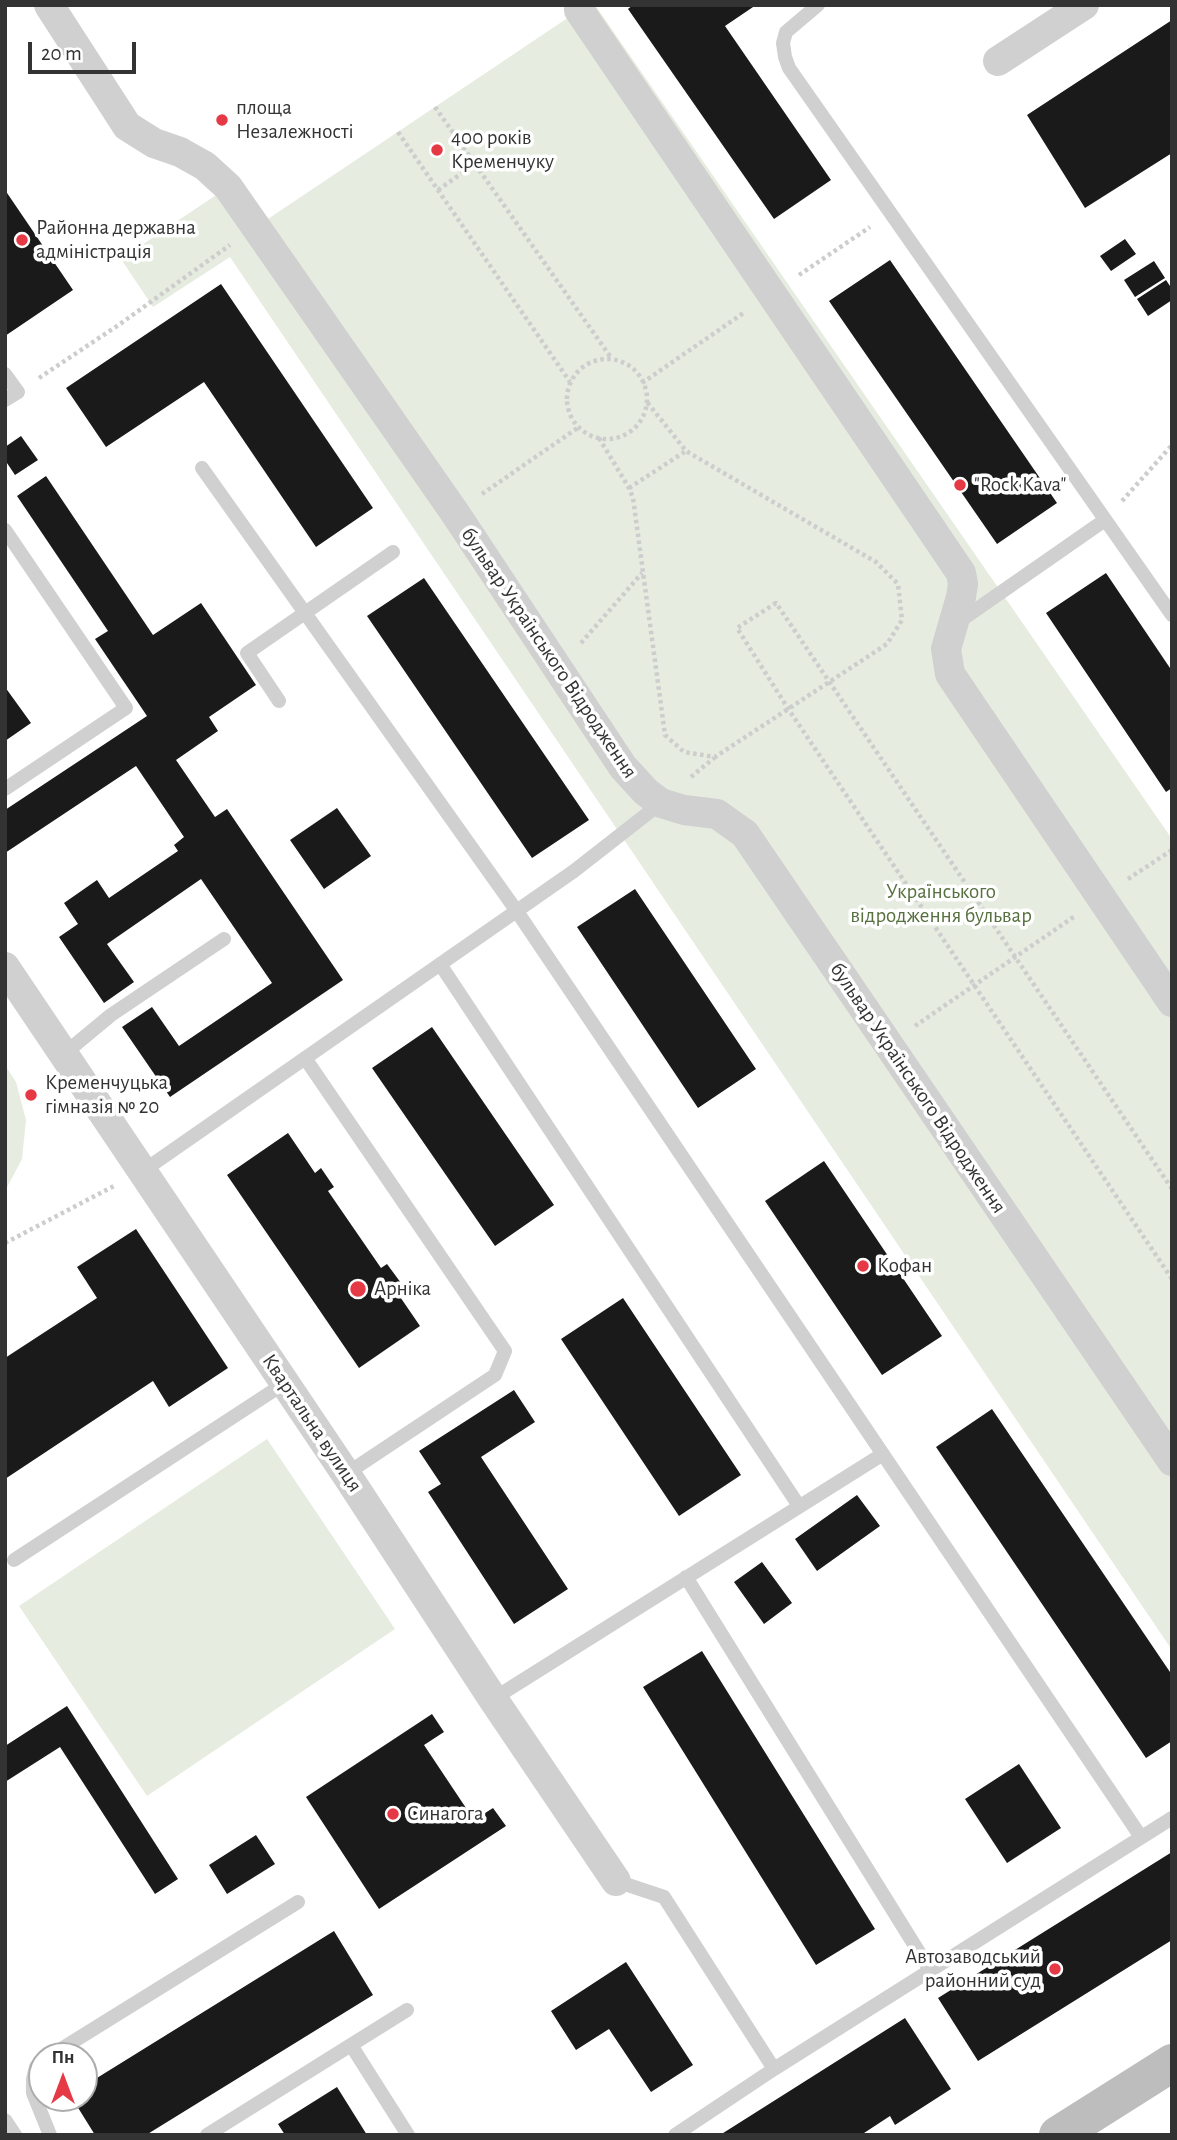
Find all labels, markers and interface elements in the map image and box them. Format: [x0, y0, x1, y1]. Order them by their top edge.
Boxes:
scale bar [32, 28, 140, 72]
text: 20 m [41, 43, 82, 64]
place label: площа Незалежності [236, 95, 354, 145]
marker: площа Незалежності [214, 112, 230, 128]
place label: 400 років Кременчуку [451, 125, 554, 175]
marker: 400 років Кременчуку [429, 142, 445, 158]
place label: Районна державна адміністрація [36, 215, 196, 265]
marker: Районна державна адміністрація [14, 232, 30, 248]
place label: "Rock Kava" [974, 472, 1067, 498]
marker: "Rock Kava" [952, 477, 968, 493]
street label: бульвар Українського Відродження [455, 523, 643, 783]
park label: Українського відродження бульвар [850, 879, 1032, 929]
street label: бульвар Українського Відродження [824, 958, 1012, 1218]
place label: Кременчуцька гімназія № 20 [45, 1070, 168, 1120]
marker: Кременчуцька гімназія № 20 [23, 1087, 39, 1103]
place label: Кофан [877, 1253, 932, 1279]
marker: Кофан [855, 1258, 871, 1274]
place label: Арніка [374, 1276, 431, 1302]
marker: Арніка [348, 1279, 368, 1299]
street label: Квартальна вулиця [256, 1349, 368, 1497]
place label: Синагога [407, 1801, 484, 1827]
marker: Синагога [385, 1806, 401, 1822]
place label: Автозаводський районний суд [905, 1944, 1041, 1994]
marker: Автозаводський районний суд [1047, 1961, 1063, 1977]
north arrow [28, 2042, 98, 2112]
text: Пн [51, 2048, 75, 2067]

